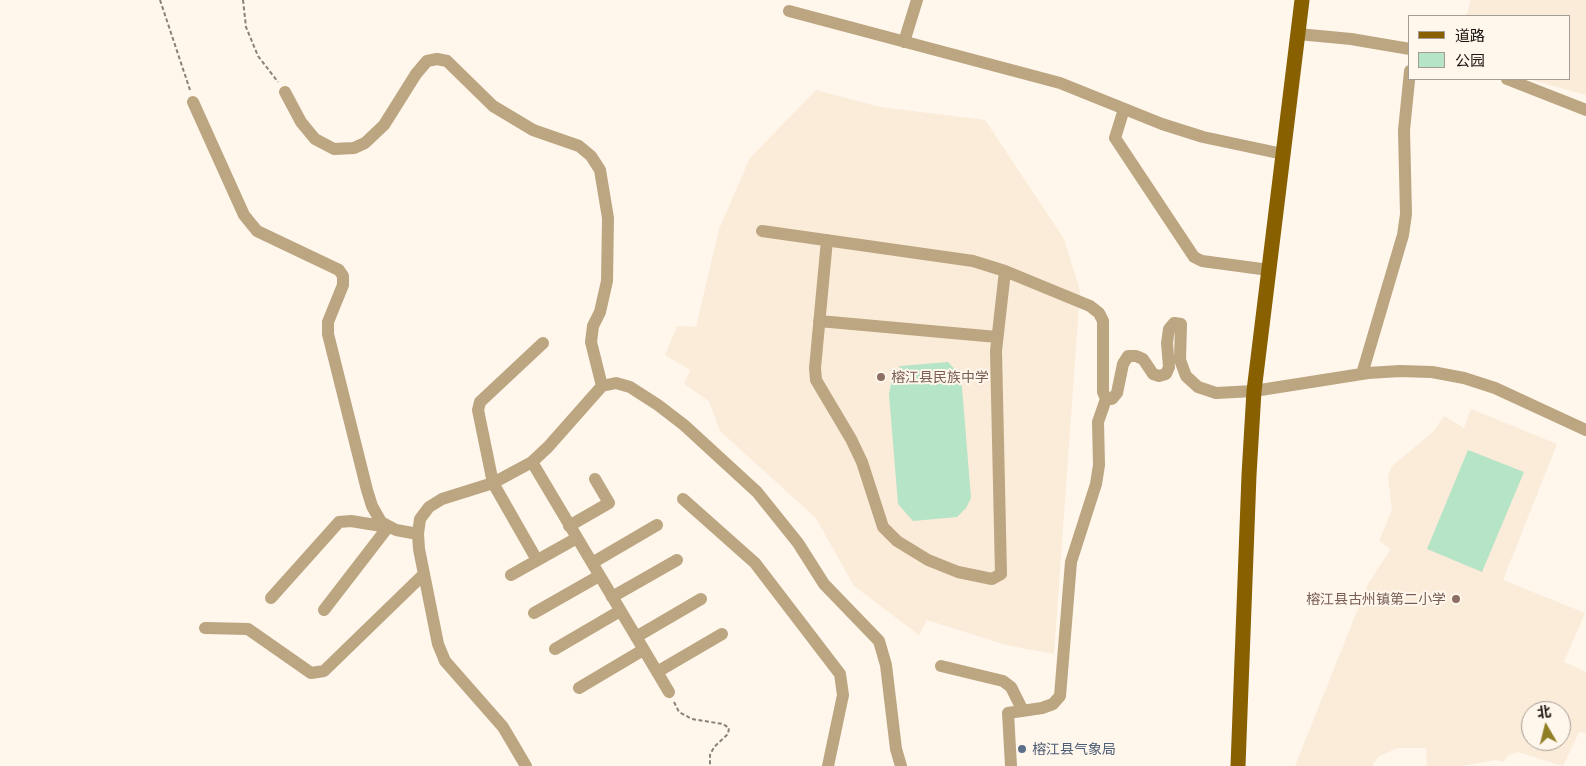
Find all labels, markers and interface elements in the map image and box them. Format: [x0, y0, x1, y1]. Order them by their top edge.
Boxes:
legend [1408, 15, 1571, 80]
text: 道路 [1455, 26, 1485, 44]
text: 公园 [1455, 51, 1485, 69]
place label: 榕江县民族中学 [891, 369, 989, 385]
marker: 榕江县民族中学 [875, 371, 887, 383]
place label: 榕江县古州镇第二小学 [1306, 591, 1446, 607]
marker: 榕江县古州镇第二小学 [1450, 593, 1462, 605]
north arrow [1521, 701, 1571, 751]
text: 北 [1536, 702, 1552, 721]
place label: 榕江县气象局 [1032, 741, 1116, 757]
marker: 榕江县气象局 [1016, 743, 1028, 755]

